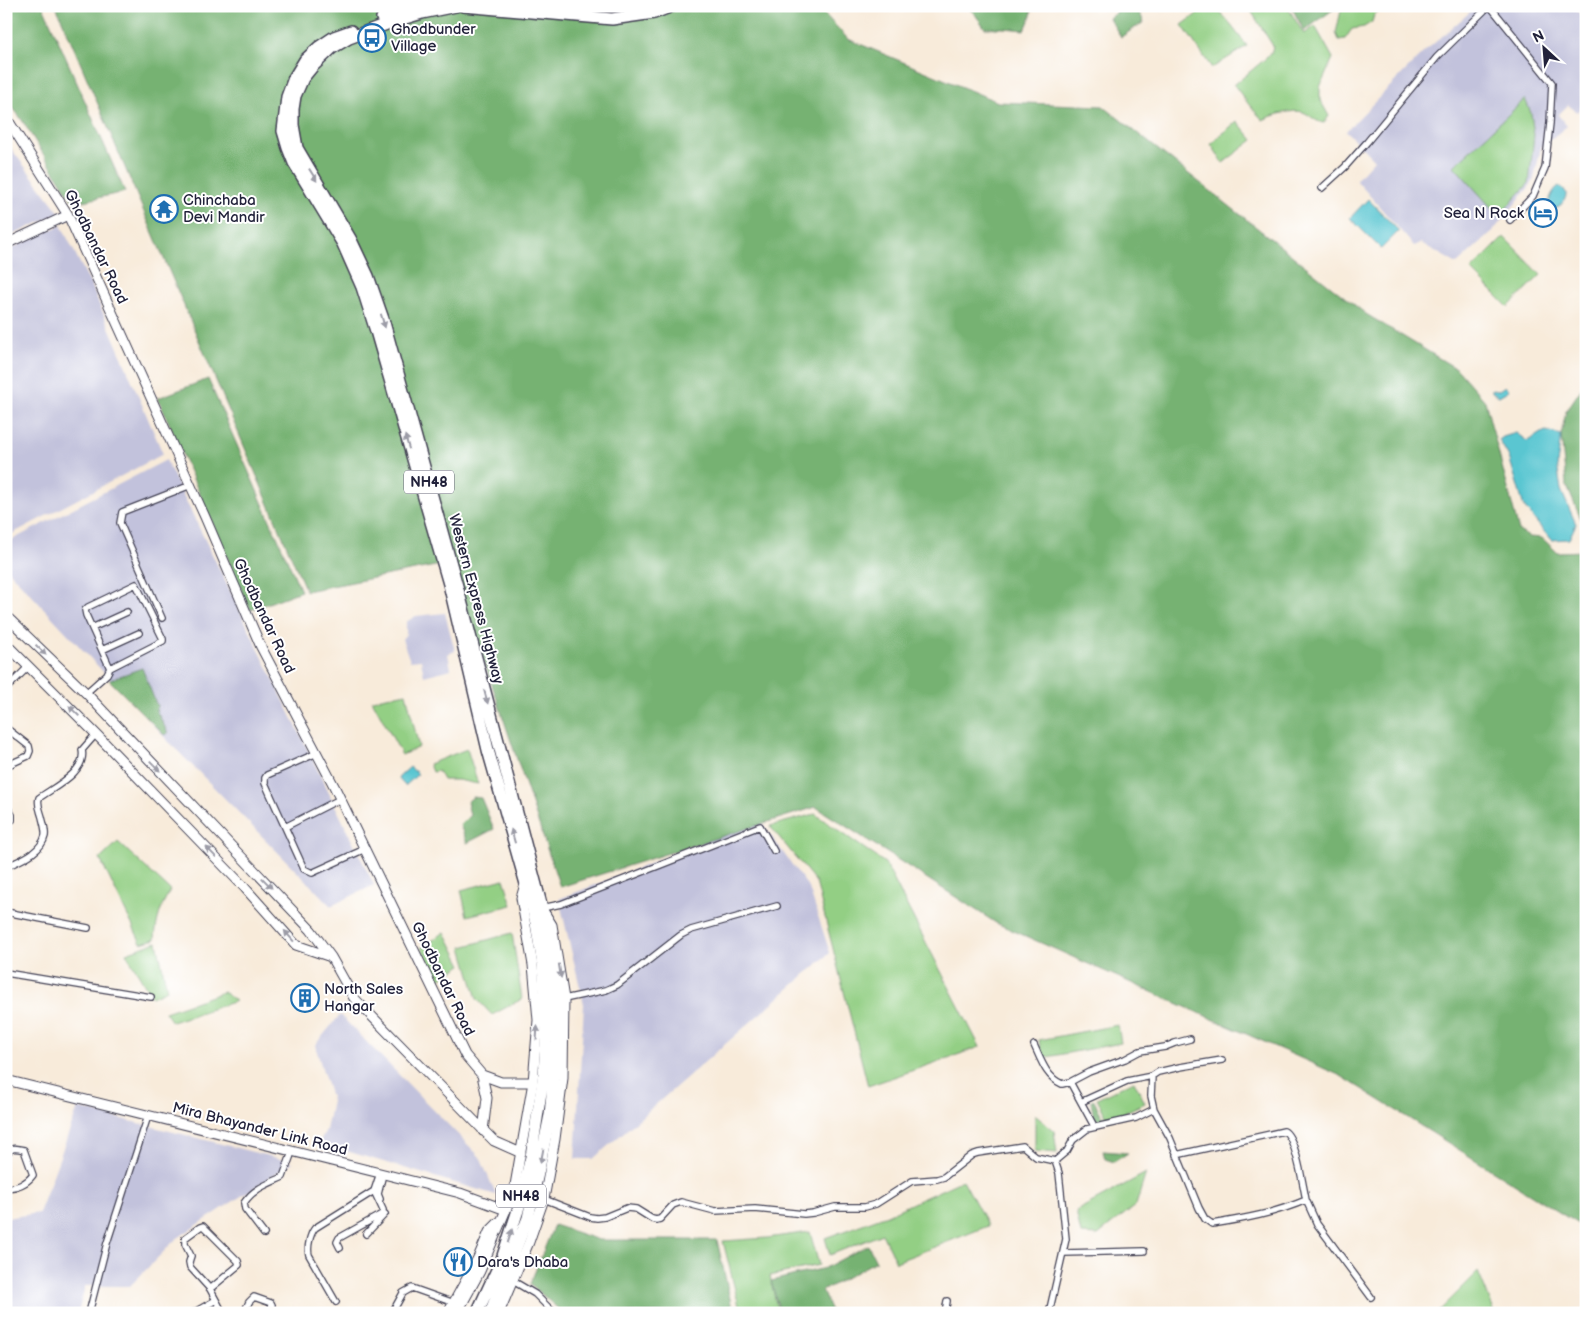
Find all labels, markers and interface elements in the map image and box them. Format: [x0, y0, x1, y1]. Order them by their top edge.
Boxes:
place label: Ghodbunder Village [391, 20, 476, 56]
north arrow [1520, 22, 1570, 72]
bus stop icon: Ghodbunder Village [357, 23, 387, 53]
text: N [1530, 27, 1547, 47]
one-way arrow [308, 168, 318, 181]
street label: Ghodbandar Road [60, 187, 132, 307]
place label: Chinchaba Devi Mandir [183, 191, 265, 227]
temple icon: Chinchaba Devi Mandir [149, 194, 179, 224]
hotel icon: Sea N Rock [1528, 198, 1558, 228]
place label: Sea N Rock [1444, 204, 1525, 223]
one-way arrow [380, 313, 388, 328]
one-way arrow [403, 434, 411, 449]
road number: NH48 [404, 471, 454, 494]
street label: Western Express Highway [444, 512, 508, 686]
street label: Ghodbandar Road [229, 555, 299, 677]
one-way arrow [35, 644, 47, 656]
one-way arrow [483, 689, 491, 704]
one-way arrow [68, 705, 80, 717]
one-way arrow [149, 759, 161, 771]
one-way arrow [509, 828, 517, 843]
one-way arrow [206, 847, 218, 859]
one-way arrow [261, 877, 273, 889]
street label: Ghodbandar Road [407, 919, 479, 1039]
one-way arrow [283, 930, 294, 943]
one-way arrow [556, 963, 564, 979]
place label: North Sales Hangar [324, 980, 404, 1016]
building icon: North Sales Hangar [290, 983, 320, 1013]
one-way arrow [534, 1025, 542, 1041]
street label: Mira Bhayander Link Road [171, 1098, 349, 1160]
one-way arrow [538, 1148, 546, 1164]
road number: NH48 [496, 1184, 546, 1208]
one-way arrow [506, 1228, 514, 1243]
restaurant icon: Dara's Dhaba [443, 1247, 473, 1277]
place label: Dara's Dhaba [477, 1253, 568, 1272]

